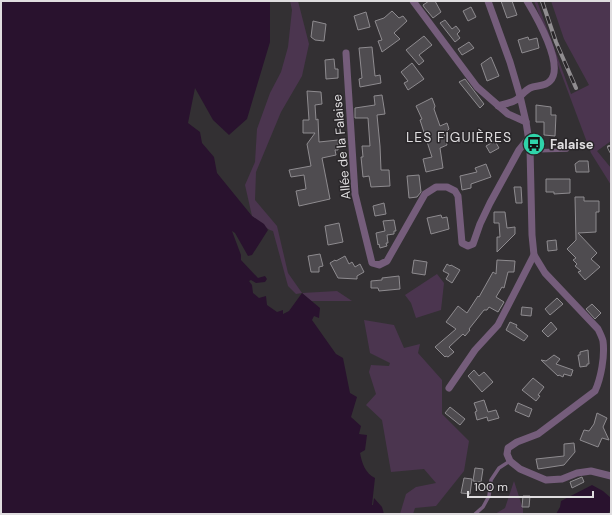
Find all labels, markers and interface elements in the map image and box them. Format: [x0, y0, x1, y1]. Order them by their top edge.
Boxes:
street label: Allée de la Falaise [328, 94, 355, 200]
district label: LES FIGUIÈRES [406, 128, 512, 146]
bus stop icon: Falaise [521, 131, 547, 157]
place label: Falaise [550, 136, 594, 153]
scale bar [468, 473, 593, 499]
text: 100 m [474, 479, 508, 495]

